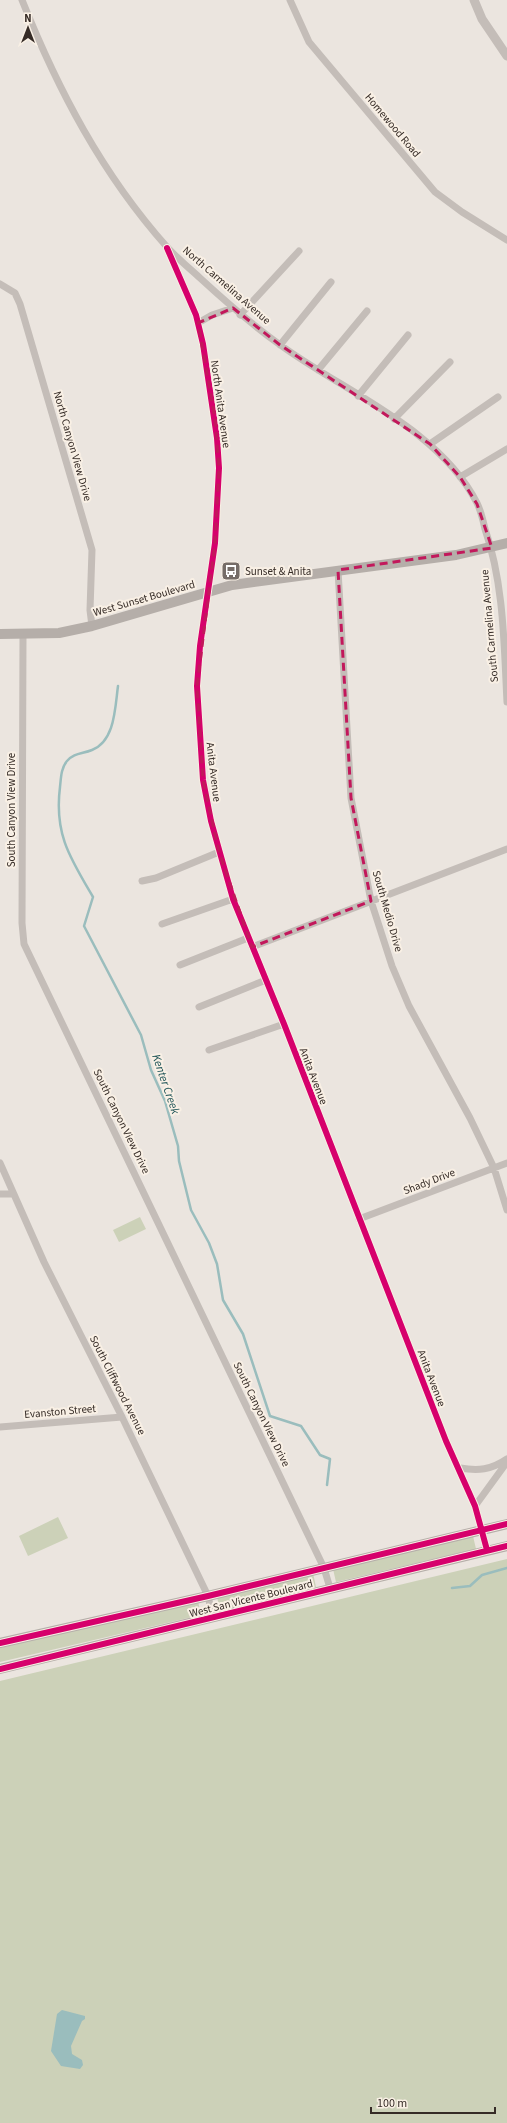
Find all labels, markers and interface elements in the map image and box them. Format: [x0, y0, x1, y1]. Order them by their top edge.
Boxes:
north arrow [8, 8, 48, 48]
text: N [24, 11, 32, 26]
street label: Homewood Road [361, 90, 424, 161]
street label: North Carmelina Avenue [179, 243, 274, 328]
street label: North Anita Avenue [207, 359, 234, 450]
street label: North Canyon View Drive [50, 389, 96, 503]
bus stop icon: Sunset & Anita [220, 560, 242, 582]
place label: Sunset & Anita [245, 564, 311, 579]
street label: South Carmelina Avenue [477, 568, 502, 683]
street label: West Sunset Boulevard [92, 577, 197, 620]
street label: Anita Avenue [202, 741, 225, 803]
street label: South Canyon View Drive [4, 752, 19, 867]
street label: South Medio Drive [369, 869, 406, 954]
street label: Anita Avenue [296, 1046, 331, 1107]
water label: Kenter Creek [147, 1052, 184, 1117]
street label: South Canyon View Drive [90, 1066, 154, 1177]
street label: Shady Drive [401, 1164, 458, 1198]
street label: South Cliffwood Avenue [86, 1333, 149, 1438]
street label: Anita Avenue [414, 1348, 449, 1409]
street label: South Canyon View Drive [230, 1359, 294, 1470]
street label: Evanston Street [24, 1401, 97, 1422]
street label: West San Vicente Boulevard [188, 1576, 315, 1621]
scale bar [371, 2089, 495, 2115]
text: 100 m [377, 2095, 407, 2112]

